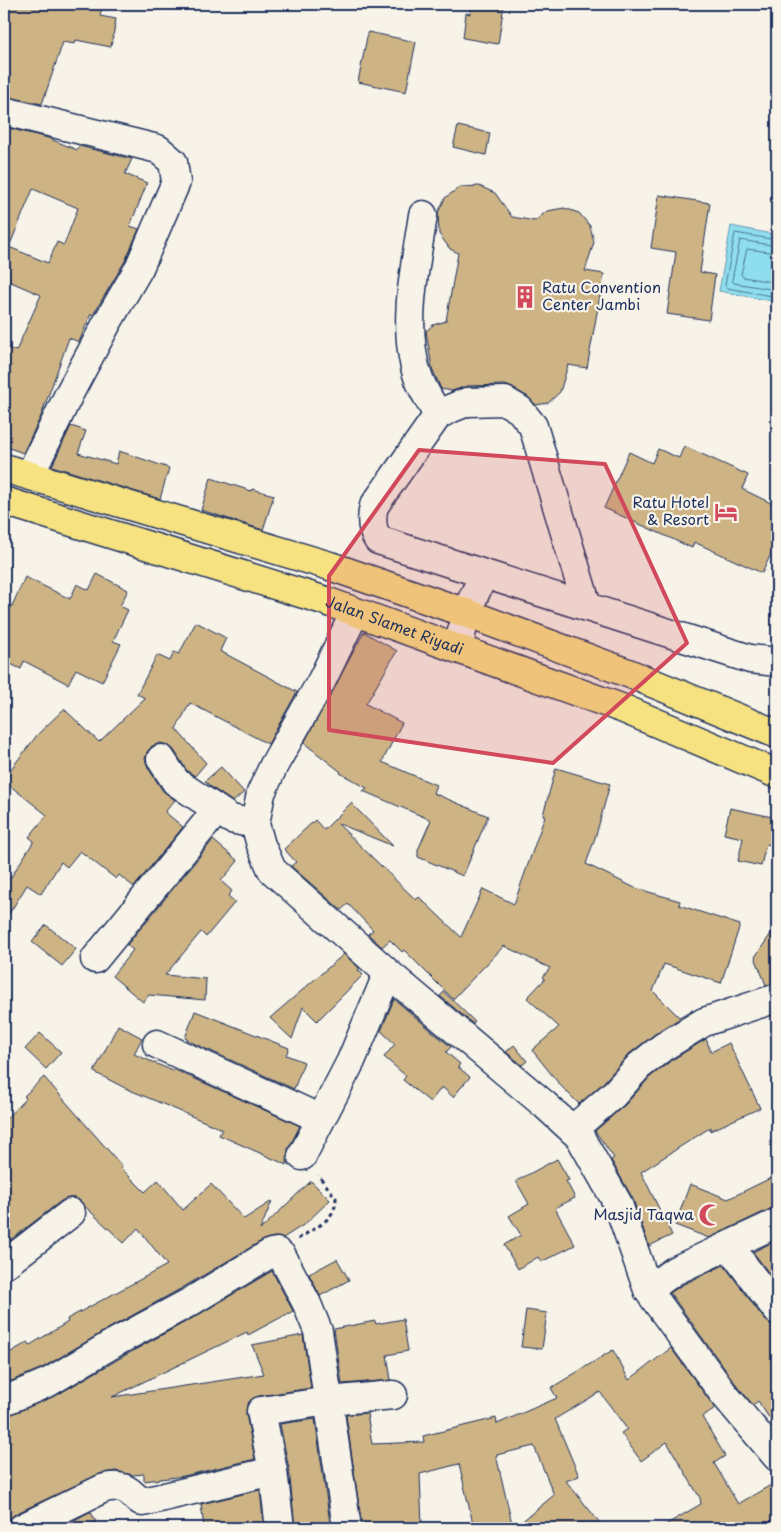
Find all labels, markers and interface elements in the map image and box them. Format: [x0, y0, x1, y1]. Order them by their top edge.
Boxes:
place label: Ratu Convention Center Jambi [542, 275, 661, 315]
building icon: Ratu Convention Center Jambi [512, 284, 538, 310]
place label: Ratu Hotel & Resort [633, 490, 709, 530]
hotel icon: Ratu Hotel & Resort [713, 499, 739, 525]
street label: Jalan Slamet Riyadi [323, 589, 467, 660]
place label: Masjid Taqwa [593, 1202, 694, 1225]
mosque icon: Masjid Taqwa [697, 1202, 723, 1228]

